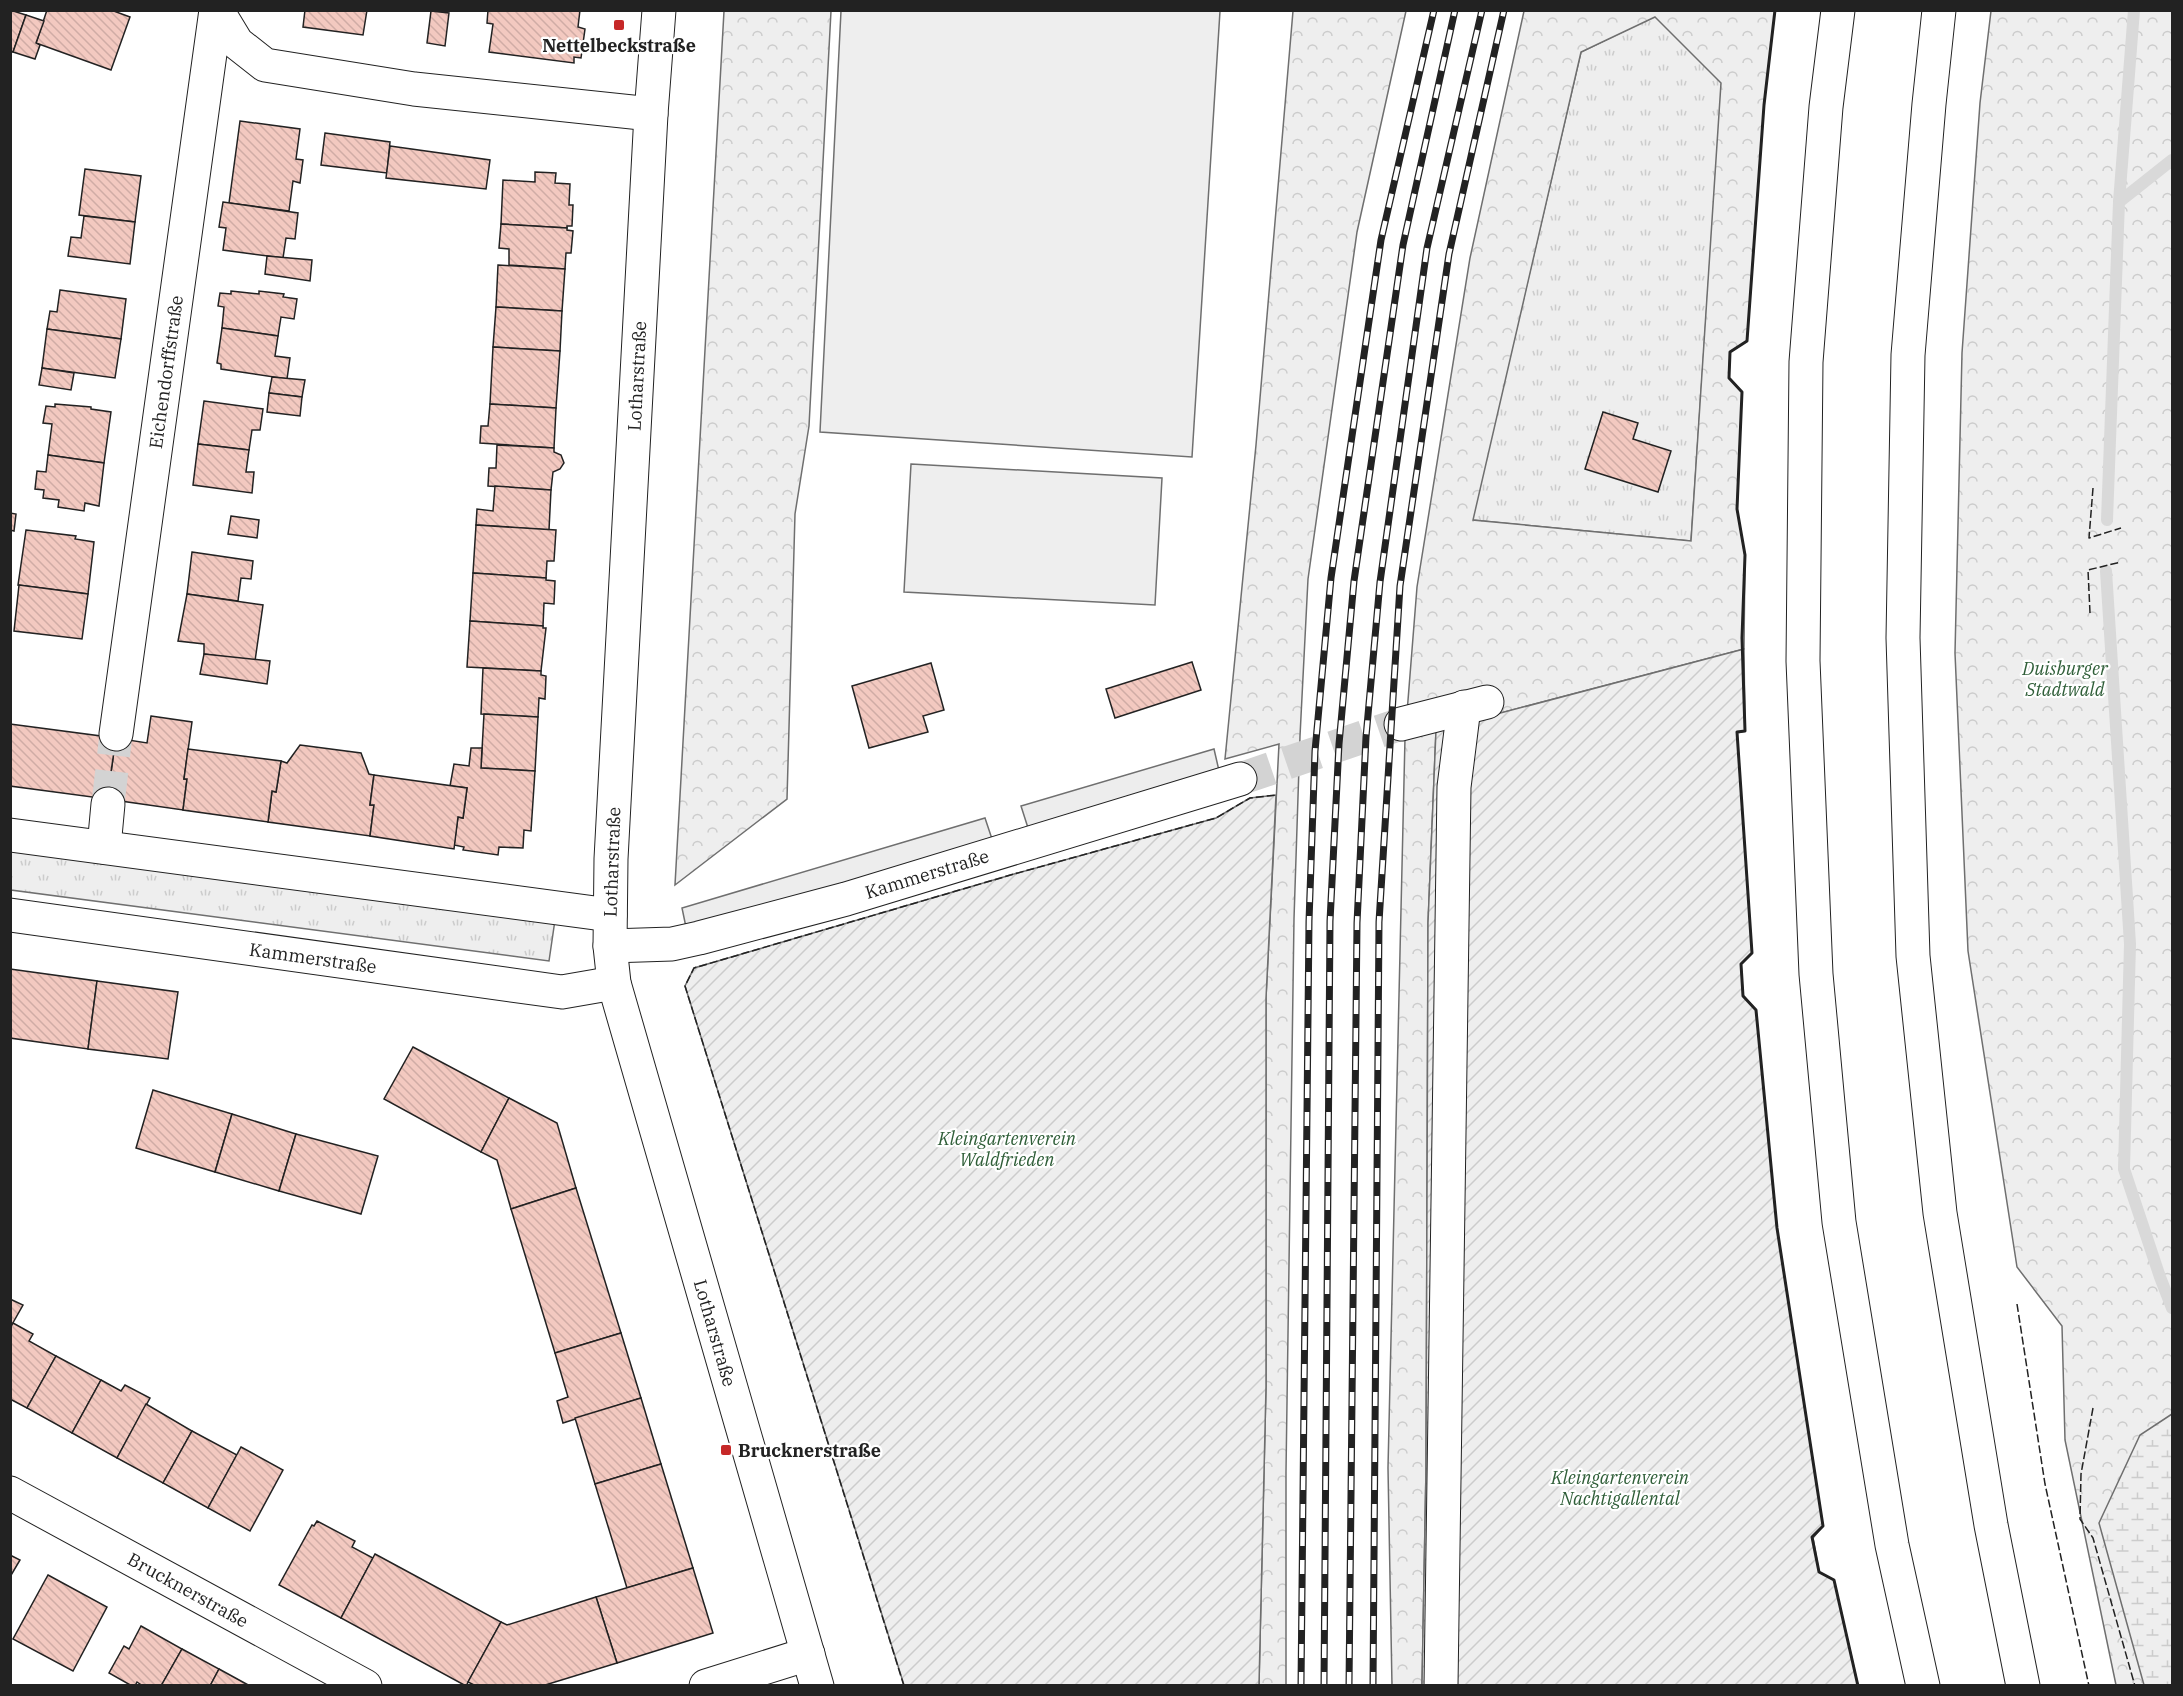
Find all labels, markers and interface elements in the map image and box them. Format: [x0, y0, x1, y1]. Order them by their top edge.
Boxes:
marker: Nettelbeckstraße [612, 18, 626, 32]
place label: Nettelbeckstraße [542, 34, 696, 57]
street label: Eichendorffstraße [144, 294, 188, 450]
street label: Lotharstraße [623, 320, 651, 432]
park label: Duisburger Stadtwald [2021, 657, 2109, 701]
street label: Lotharstraße [599, 807, 625, 917]
street label: Kammerstraße [862, 844, 992, 904]
street label: Kammerstraße [248, 938, 378, 978]
park label: Kleingartenverein Waldfrieden [937, 1127, 1077, 1171]
street label: Lotharstraße [689, 1277, 741, 1389]
place label: Brucknerstraße [738, 1439, 881, 1462]
marker: Brucknerstraße [719, 1443, 733, 1457]
park label: Kleingartenverein Nachtigallental [1550, 1466, 1690, 1510]
street label: Brucknerstraße [124, 1547, 252, 1633]

